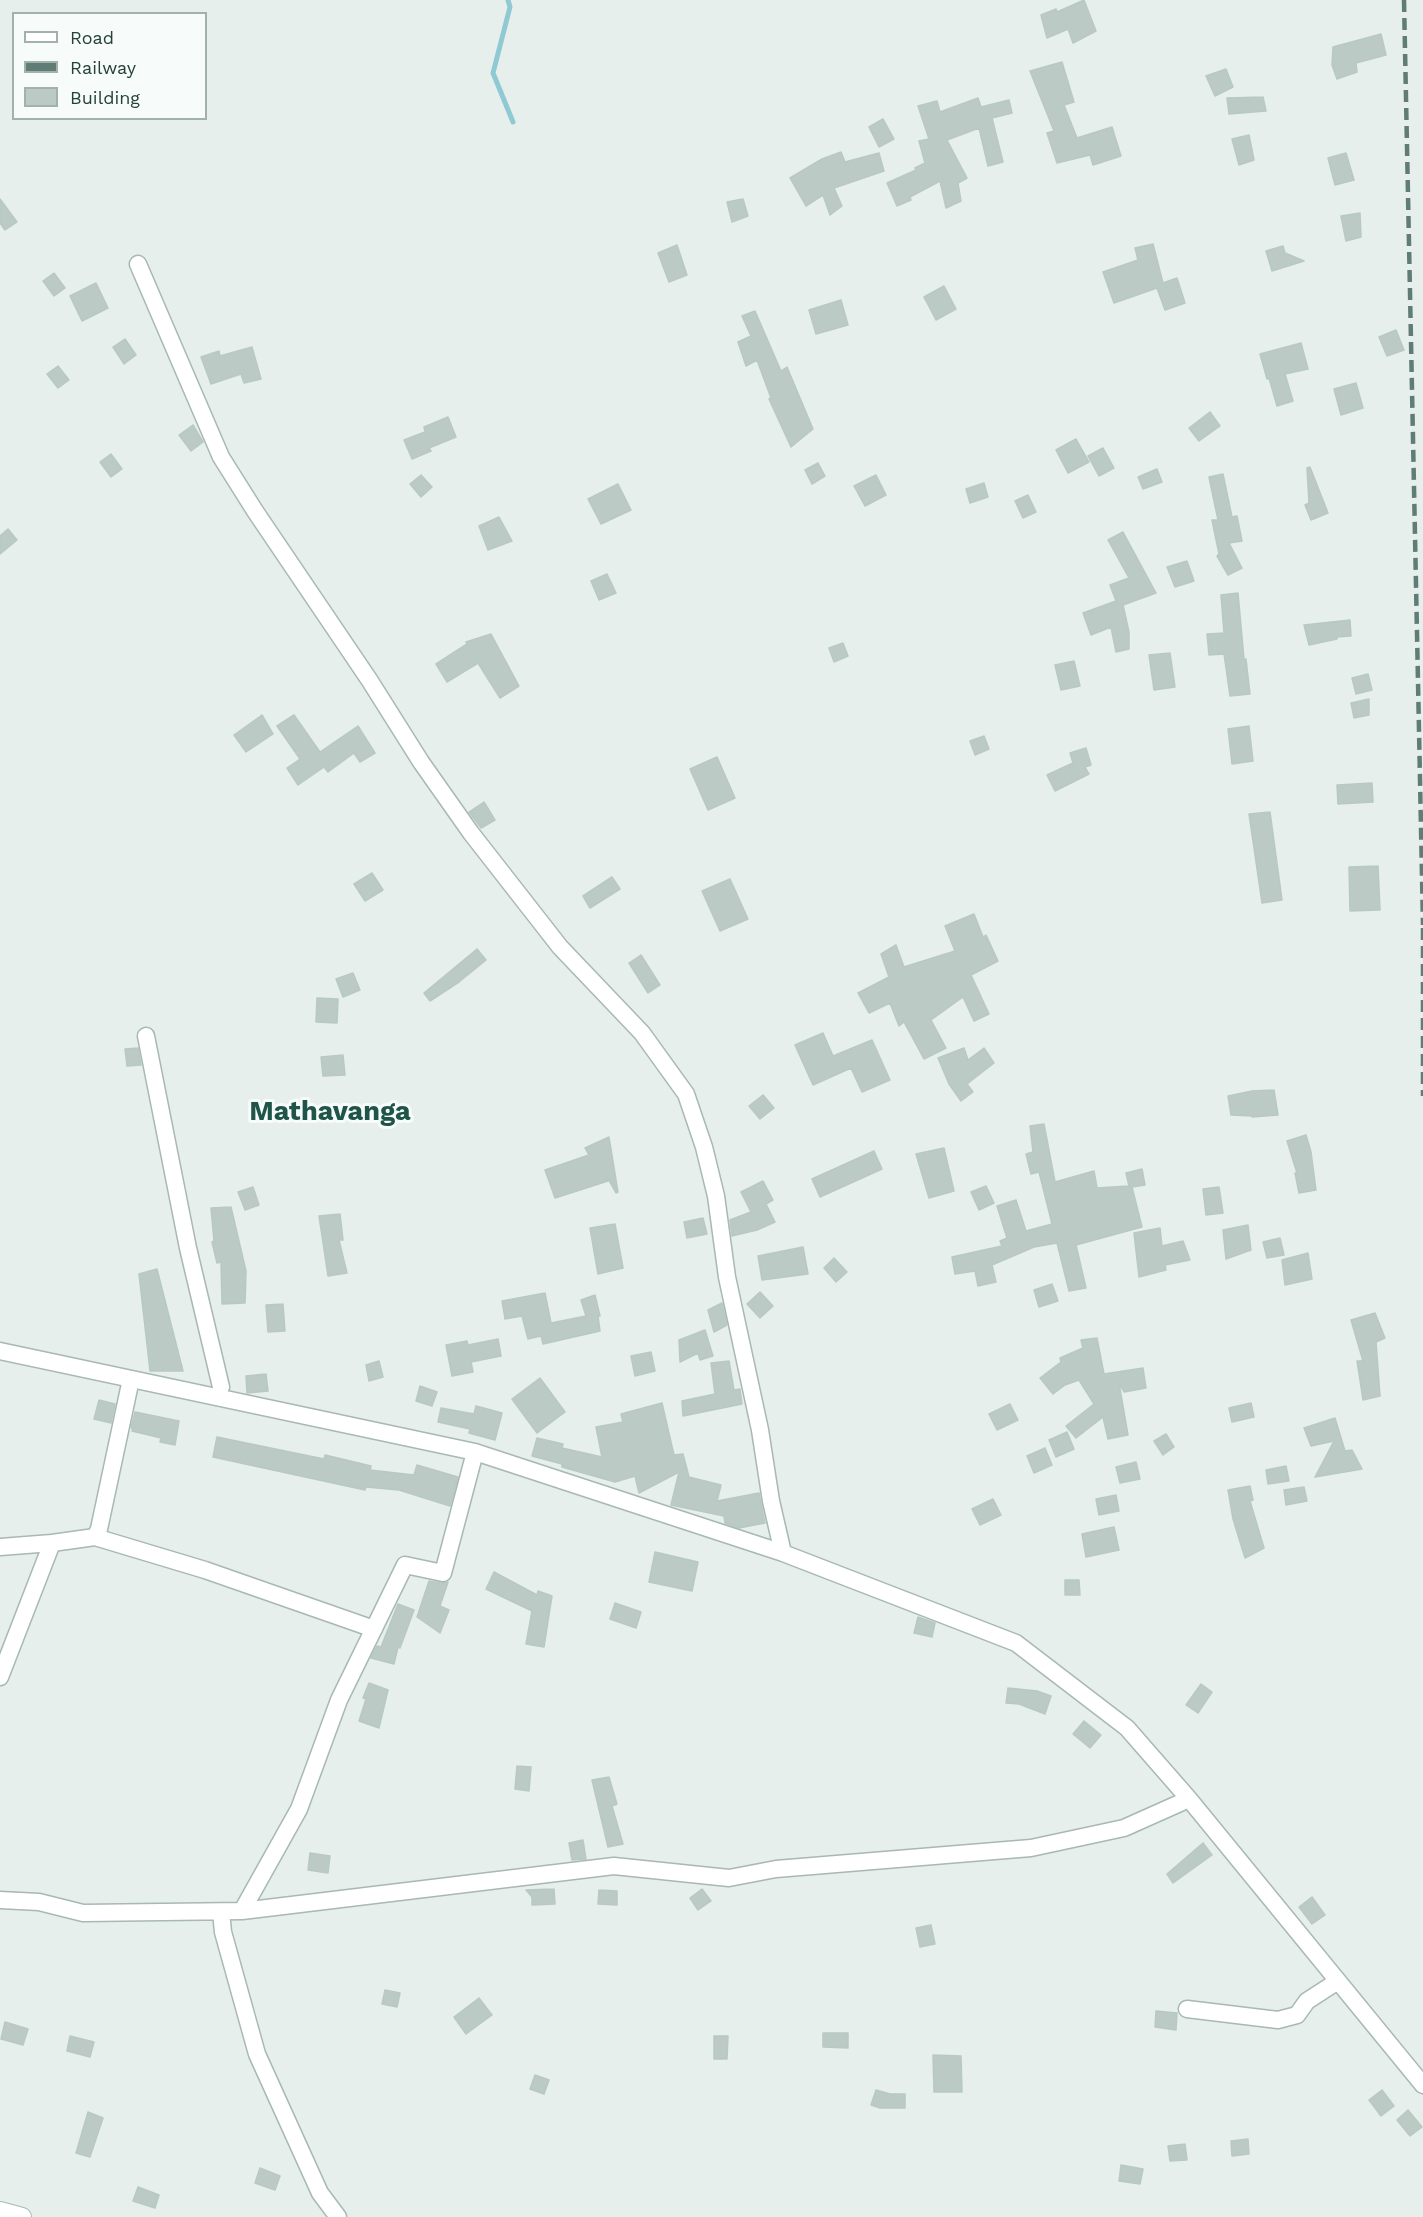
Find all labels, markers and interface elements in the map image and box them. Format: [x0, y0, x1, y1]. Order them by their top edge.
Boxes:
legend [12, 12, 207, 120]
text: Road [70, 27, 114, 48]
text: Railway [70, 57, 136, 78]
text: Building [70, 87, 140, 108]
district label: Mathavanga [249, 1096, 411, 1128]

